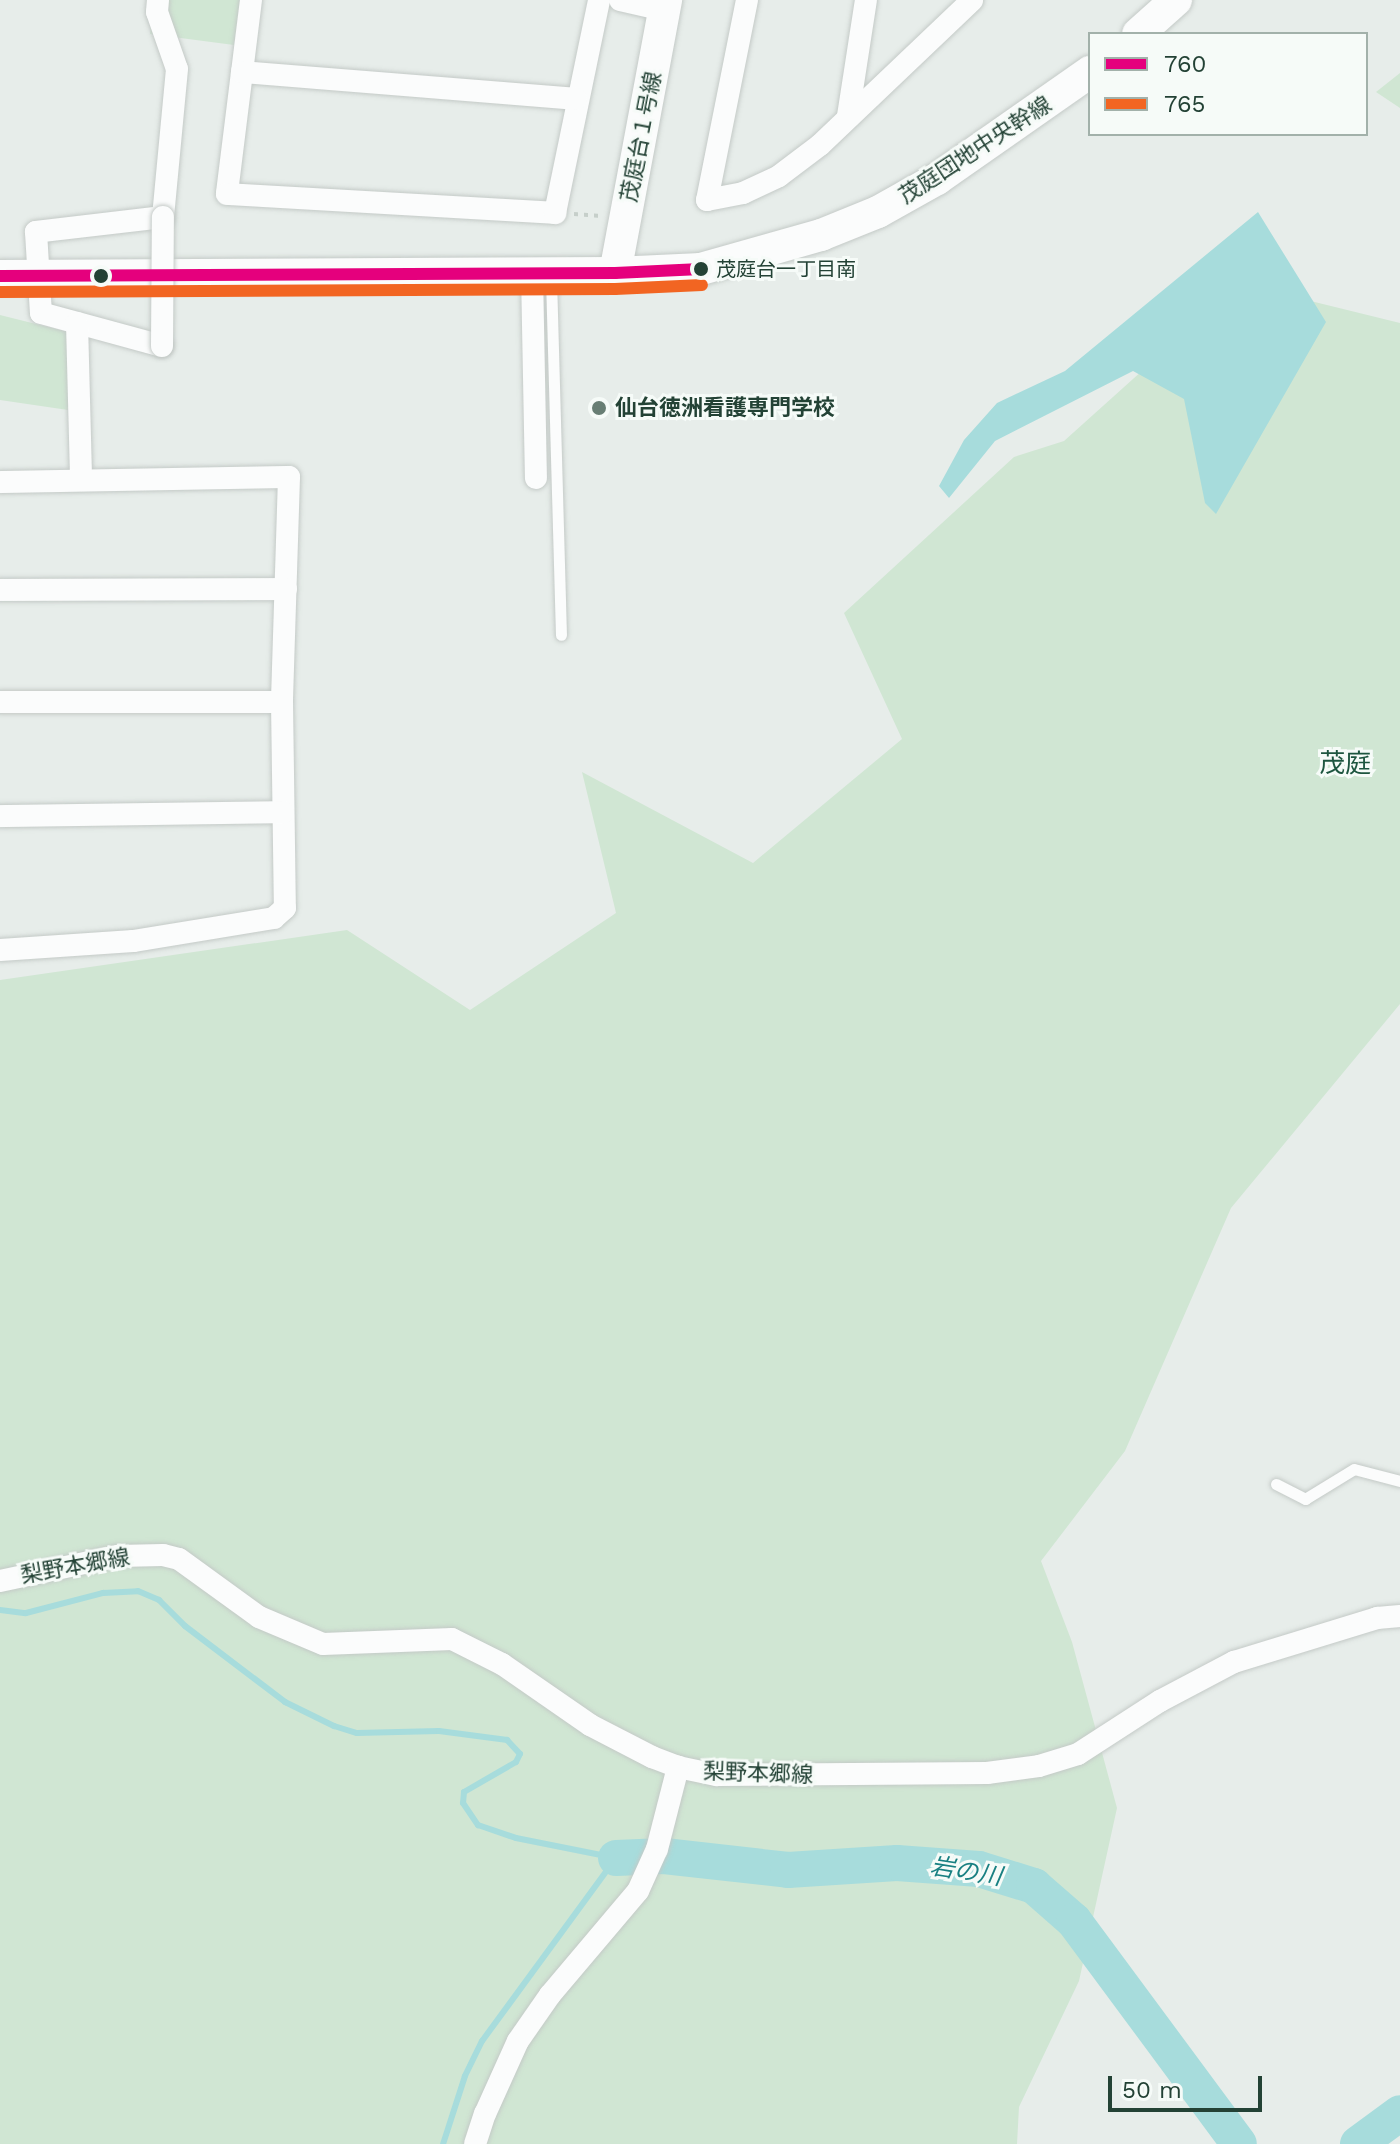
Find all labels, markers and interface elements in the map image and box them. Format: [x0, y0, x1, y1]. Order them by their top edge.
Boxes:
legend [1088, 32, 1368, 136]
text: 760 [1164, 50, 1207, 78]
street label: 茂庭台１号線 [615, 70, 667, 204]
text: 765 [1164, 90, 1206, 118]
street label: 茂庭団地中央幹線 [894, 91, 1056, 209]
place label: 茂庭台一丁目南 [716, 257, 856, 281]
marker: 茂庭台一丁目南 [693, 261, 709, 277]
unlabelled marker [93, 268, 109, 284]
place label: 仙台徳洲看護専門学校 [615, 395, 835, 421]
marker: 仙台徳洲看護専門学校 [590, 399, 608, 417]
district label: 茂庭 [1319, 748, 1371, 780]
street label: 梨野本郷線 [19, 1543, 131, 1589]
street label: 梨野本郷線 [703, 1758, 813, 1788]
water label: 岩の川 [928, 1852, 1004, 1892]
scale bar [1112, 2060, 1266, 2110]
text: 50 m [1122, 2076, 1182, 2104]

